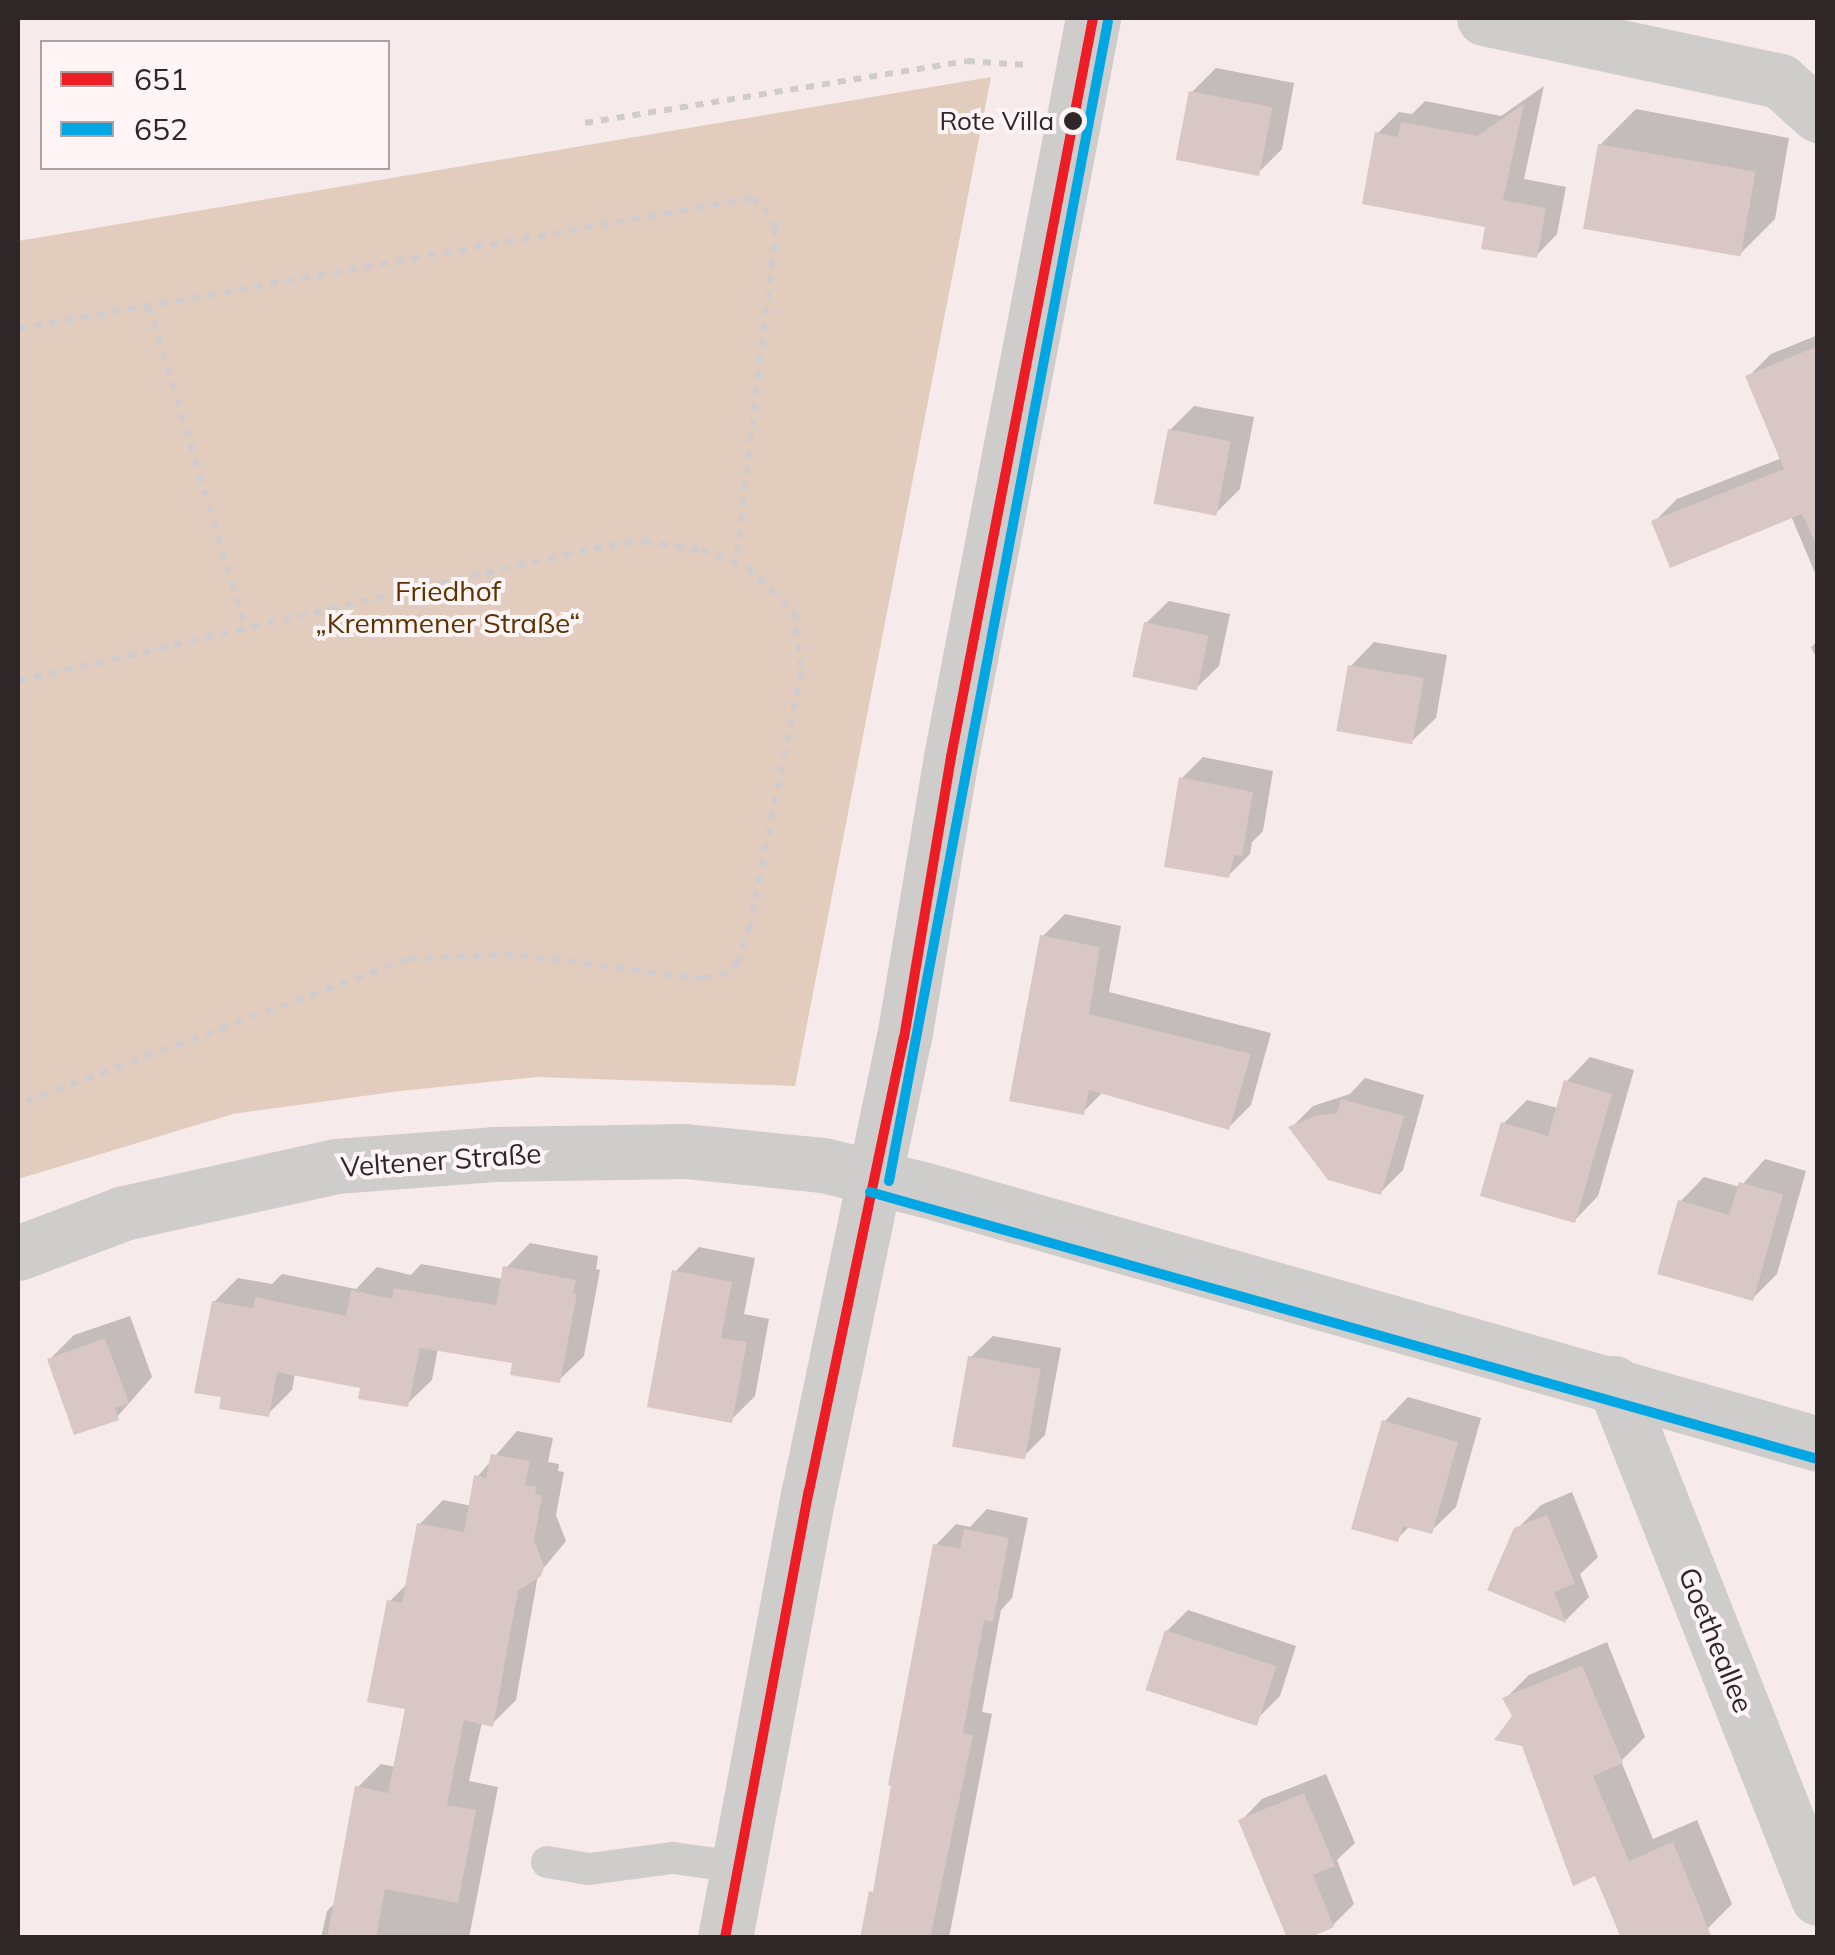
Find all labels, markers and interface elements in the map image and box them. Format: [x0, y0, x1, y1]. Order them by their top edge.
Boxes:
legend [40, 40, 390, 170]
text: 651 [134, 60, 188, 98]
place label: Rote Villa [939, 105, 1054, 137]
text: 652 [134, 110, 188, 148]
marker: Rote Villa [1063, 111, 1083, 131]
park label: Friedhof „Kremmener Straße“ [316, 574, 580, 640]
street label: Veltener Straße [340, 1136, 542, 1184]
street label: Goetheallee [1672, 1562, 1760, 1718]

